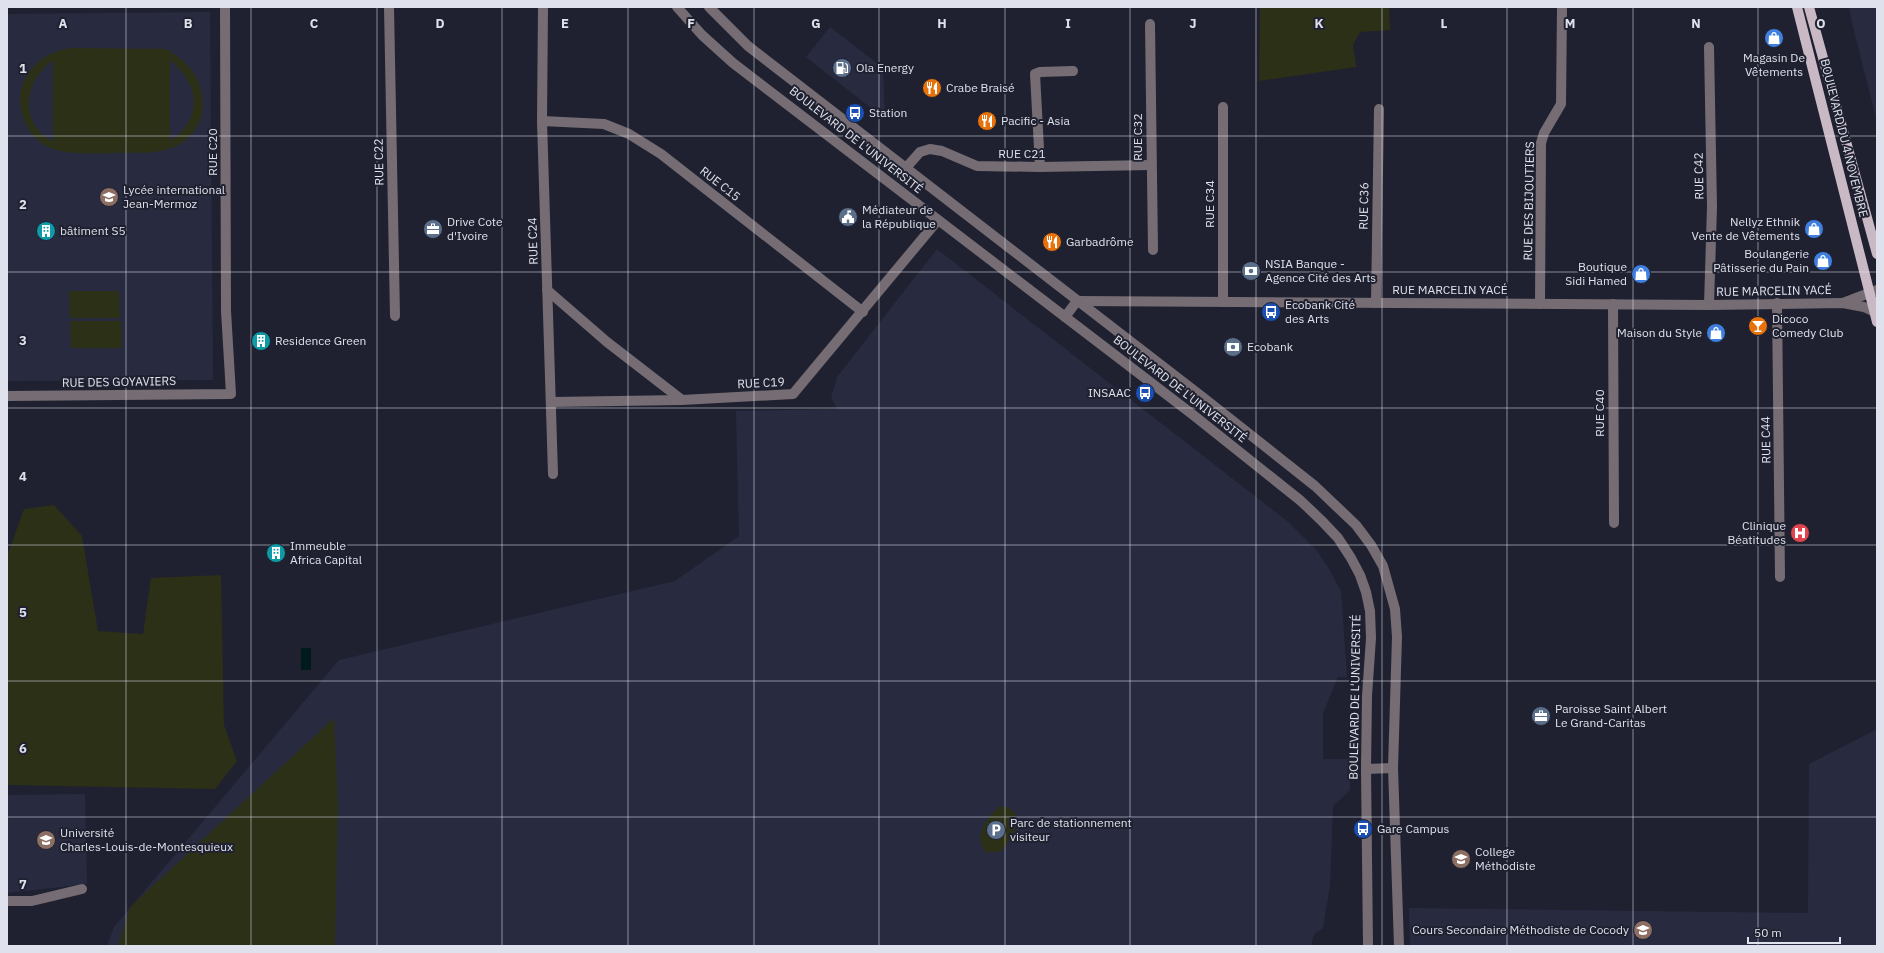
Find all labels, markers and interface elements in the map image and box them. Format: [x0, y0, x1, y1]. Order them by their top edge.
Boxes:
text: A [59, 15, 68, 32]
text: B [184, 15, 193, 32]
text: C [310, 15, 319, 32]
text: D [435, 15, 445, 32]
text: E [561, 15, 569, 32]
text: F [687, 15, 695, 32]
text: G [811, 15, 821, 32]
text: H [937, 15, 947, 32]
text: I [1065, 15, 1071, 32]
text: J [1189, 15, 1197, 32]
text: K [1314, 15, 1324, 32]
text: L [1441, 15, 1448, 32]
text: M [1565, 15, 1575, 32]
text: N [1691, 15, 1701, 32]
text: O [1816, 15, 1826, 32]
shop icon: Magasin De Vêtements [1763, 27, 1785, 49]
place label: Magasin De Vêtements [1743, 50, 1805, 79]
fuel station icon: Ola Energy [831, 57, 853, 79]
street label: BOULEVARD DU 4 NOVEMBRE [1818, 57, 1871, 219]
text: 1 [19, 60, 27, 77]
place label: Ola Energy [856, 60, 914, 75]
restaurant icon: Crabe Braisé [921, 77, 943, 99]
place label: Crabe Braisé [946, 80, 1015, 95]
street label: BOULEVARD DE L'UNIVERSITÉ [787, 83, 926, 196]
bus stop icon: Station [844, 102, 866, 124]
place label: Station [869, 105, 907, 120]
restaurant icon: Pacific - Asia [976, 110, 998, 132]
place label: Pacific - Asia [1001, 113, 1070, 128]
street label: RUE C32 [1130, 113, 1145, 161]
street label: RUE C20 [205, 128, 220, 176]
street label: RUE C22 [371, 138, 386, 186]
street label: RUE DES BIJOUTIERS [1520, 141, 1537, 261]
street label: RUE C21 [998, 146, 1046, 161]
street label: RUE C42 [1691, 152, 1706, 200]
street label: RUE C15 [697, 163, 744, 204]
street label: RUE C34 [1202, 180, 1217, 228]
place label: Lycée international Jean-Mermoz [123, 182, 225, 211]
street label: RUE C36 [1356, 182, 1371, 230]
school or university icon: Lycée international Jean-Mermoz [98, 186, 120, 208]
text: 2 [19, 196, 27, 213]
place label: Médiateur de la République [862, 202, 936, 231]
public building icon: Médiateur de la République [837, 206, 859, 228]
place label: Drive Cote d'Ivoire [447, 214, 503, 243]
place label: Nellyz Ethnik Vente de Vêtements [1691, 214, 1801, 243]
street label: RUE C24 [524, 217, 541, 265]
office icon: Drive Cote d'Ivoire [422, 218, 444, 240]
shop icon: Nellyz Ethnik Vente de Vêtements [1803, 218, 1825, 240]
building icon: bâtiment S5 [35, 220, 57, 242]
place label: bâtiment S5 [60, 223, 126, 238]
restaurant icon: Garbadrôme [1041, 231, 1063, 253]
place label: Garbadrôme [1066, 234, 1134, 249]
place label: Boulangerie Pâtisserie du Pain [1713, 246, 1809, 275]
shop icon: Boulangerie Pâtisserie du Pain [1812, 250, 1834, 272]
place label: NSIA Banque - Agence Cité des Arts [1265, 256, 1376, 285]
place label: Boutique Sidi Hamed [1565, 259, 1627, 288]
bank icon: NSIA Banque - Agence Cité des Arts [1240, 260, 1262, 282]
shop icon: Boutique Sidi Hamed [1630, 263, 1652, 285]
street label: RUE MARCELIN YACÉ [1392, 282, 1508, 297]
street label: RUE MARCELIN YACÉ [1716, 282, 1832, 299]
place label: Ecobank Cité des Arts [1285, 297, 1356, 326]
bus stop icon: Ecobank Cité des Arts [1260, 301, 1282, 323]
place label: Dicoco Comedy Club [1772, 311, 1844, 340]
bar icon: Dicoco Comedy Club [1747, 315, 1769, 337]
shop icon: Maison du Style [1705, 322, 1727, 344]
place label: Maison du Style [1617, 325, 1702, 340]
building icon: Residence Green [250, 330, 272, 352]
text: 3 [19, 332, 27, 349]
street label: BOULEVARD DE L'UNIVERSITÉ [1111, 332, 1250, 445]
place label: Residence Green [275, 333, 366, 348]
bank icon: Ecobank [1222, 336, 1244, 358]
place label: Ecobank [1247, 339, 1294, 354]
street label: RUE DES GOYAVIERS [62, 373, 176, 390]
street label: RUE C19 [737, 374, 785, 391]
bus stop icon: INSAAC [1134, 382, 1156, 404]
place label: INSAAC [1088, 385, 1132, 400]
street label: RUE C40 [1592, 389, 1607, 437]
street label: RUE C44 [1758, 416, 1773, 464]
text: 4 [19, 468, 27, 485]
place label: Clinique Béatitudes [1728, 518, 1786, 547]
hospital icon: Clinique Béatitudes [1789, 522, 1811, 544]
place label: Immeuble Africa Capital [290, 538, 362, 567]
building icon: Immeuble Africa Capital [265, 542, 287, 564]
text: 5 [19, 604, 27, 621]
street label: BOULEVARD DE L'UNIVERSITÉ [1346, 614, 1363, 780]
place label: Paroisse Saint Albert Le Grand-Caritas [1555, 701, 1667, 730]
office icon: Paroisse Saint Albert Le Grand-Caritas [1530, 705, 1552, 727]
text: 6 [19, 740, 27, 757]
place label: Parc de stationnement visiteur [1010, 815, 1132, 844]
bus stop icon: Gare Campus [1352, 818, 1374, 840]
parking icon: Parc de stationnement visiteur [985, 819, 1007, 841]
place label: Gare Campus [1377, 821, 1450, 836]
place label: Université Charles-Louis-de-Montesquieux [60, 825, 233, 854]
school or university icon: Université Charles-Louis-de-Montesquieux [35, 829, 57, 851]
place label: College Méthodiste [1475, 844, 1536, 873]
school or university icon: College Méthodiste [1450, 848, 1472, 870]
text: 7 [19, 876, 27, 893]
school or university icon: Cours Secondaire Méthodiste de Cocody [1632, 919, 1654, 941]
scale bar [1748, 919, 1840, 945]
place label: Cours Secondaire Méthodiste de Cocody [1412, 922, 1629, 937]
text: 50 m [1754, 925, 1782, 940]

